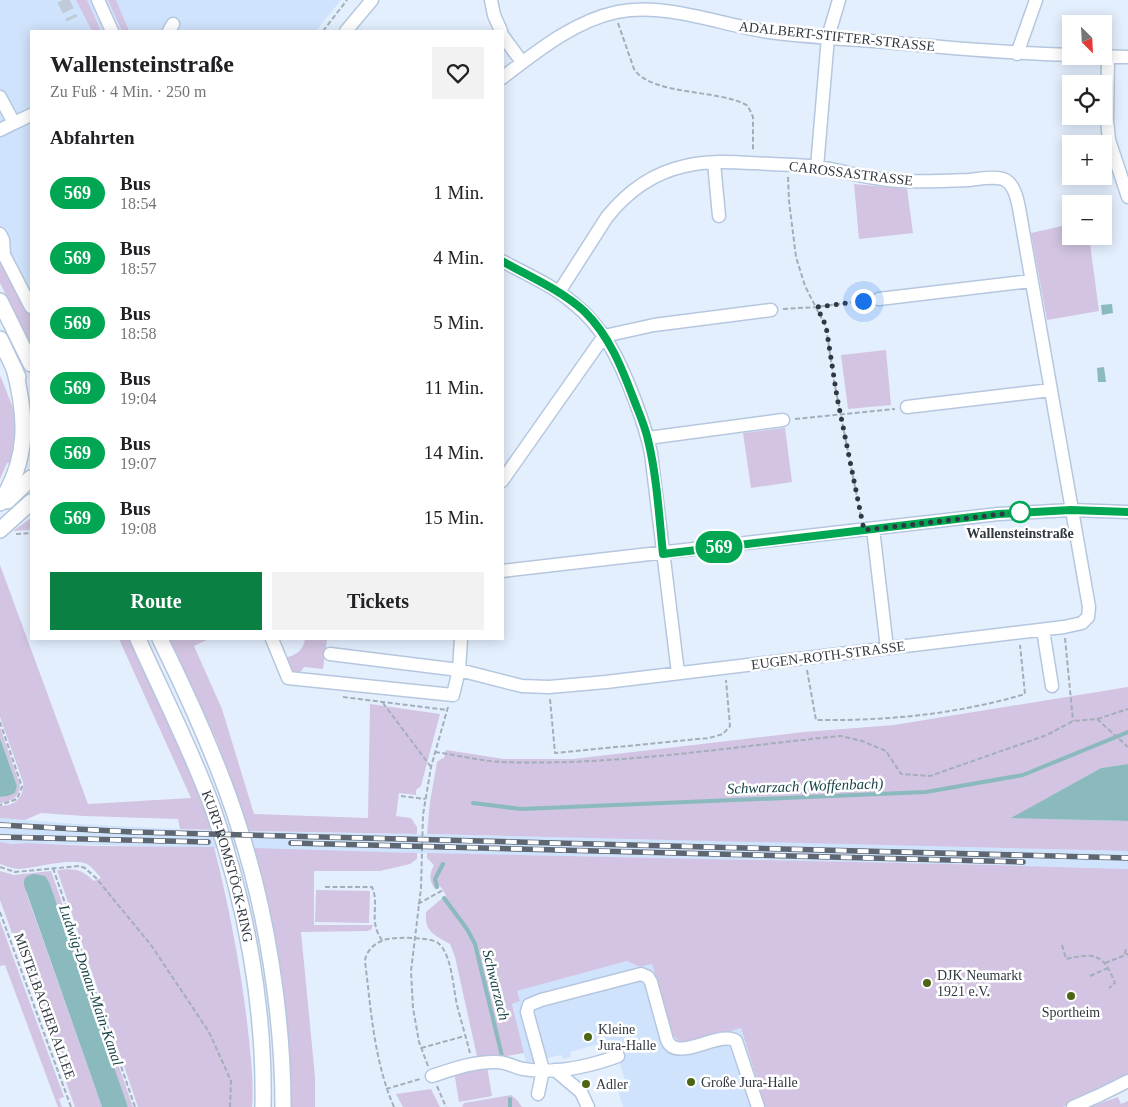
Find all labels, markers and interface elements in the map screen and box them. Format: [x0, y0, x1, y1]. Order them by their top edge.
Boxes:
north arrow [1062, 15, 1112, 65]
map controls [1062, 15, 1112, 245]
street label: ADALBERT-STIFTER-STRASSE [738, 19, 936, 54]
button: heart [432, 47, 484, 99]
text: Wallensteinstraße [50, 51, 234, 77]
button: locate [1062, 75, 1112, 125]
text: Zu Fuß · 4 Min. · 250 m [50, 83, 206, 100]
text: Abfahrten [50, 127, 134, 148]
button: + [1062, 135, 1112, 185]
street label: CAROSSASTRASSE [788, 158, 914, 189]
text: Bus [120, 173, 151, 194]
text: 1 Min. [433, 182, 484, 203]
text: 569 [64, 183, 91, 203]
text: 18:54 [120, 195, 156, 212]
button: − [1062, 195, 1112, 245]
text: Bus [120, 238, 151, 259]
text: 4 Min. [433, 247, 484, 268]
text: 569 [64, 248, 91, 268]
text: 18:57 [120, 260, 156, 277]
your location [851, 289, 876, 314]
text: Bus [120, 303, 151, 324]
text: 5 Min. [433, 312, 484, 333]
text: 569 [64, 313, 91, 333]
text: 18:58 [120, 325, 156, 342]
text: Bus [120, 368, 151, 389]
text: 11 Min. [425, 377, 484, 398]
text: 569 [64, 378, 91, 398]
text: 19:04 [120, 390, 156, 407]
text: Bus [120, 433, 151, 454]
text: 14 Min. [424, 442, 484, 463]
text: 569 [64, 443, 91, 463]
text: 19:07 [120, 455, 156, 472]
text: Bus [120, 498, 151, 519]
marker: Wallensteinstraße [1009, 501, 1031, 523]
text: 15 Min. [424, 507, 484, 528]
text: 569 [64, 508, 91, 528]
text: 19:08 [120, 520, 156, 537]
place label: Wallensteinstraße [966, 526, 1074, 541]
line badge: 569 [690, 531, 748, 563]
text: 569 [706, 537, 733, 557]
button: Route [50, 572, 262, 630]
button: Tickets [272, 572, 484, 630]
street label: EUGEN-ROTH-STRASSE [750, 639, 906, 672]
water label: Schwarzach (Woffenbach) [727, 775, 884, 798]
street label: KURT-ROMSTÖCK-RING [199, 788, 256, 944]
water label: Ludwig-Donau-Main-Kanal [56, 901, 126, 1068]
street label: MISTELBACHER ALLEE [11, 931, 78, 1081]
water label: Schwarzach [479, 948, 513, 1022]
place label: DJK Neumarkt 1921 e.V. [937, 968, 1022, 999]
marker: DJK Neumarkt 1921 e.V. [921, 977, 933, 989]
marker: Sportheim [1065, 990, 1077, 1002]
place label: Sportheim [1042, 1005, 1100, 1020]
place label: Kleine Jura-Halle [598, 1022, 656, 1053]
marker: Kleine Jura-Halle [582, 1031, 594, 1043]
place label: Große Jura-Halle [701, 1075, 798, 1090]
marker: Große Jura-Halle [685, 1076, 697, 1088]
place label: Adler [596, 1077, 628, 1092]
marker: Adler [580, 1078, 592, 1090]

